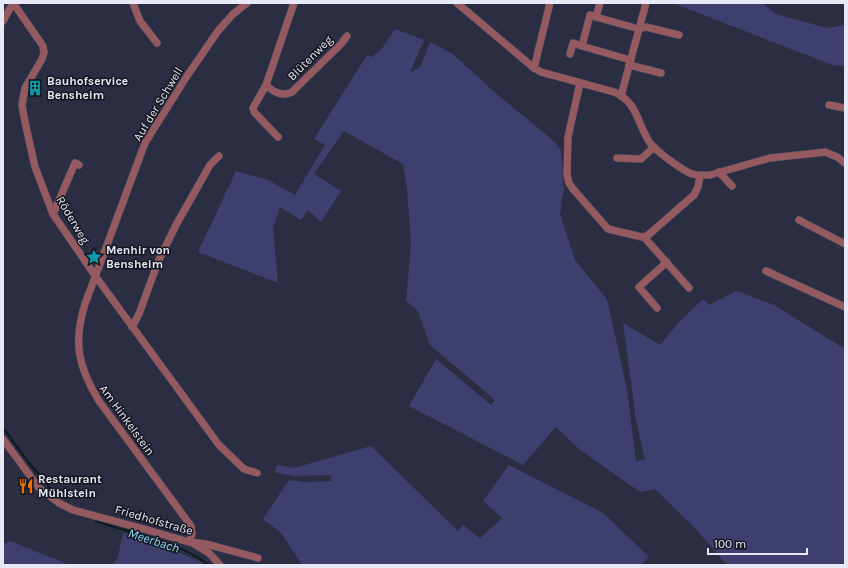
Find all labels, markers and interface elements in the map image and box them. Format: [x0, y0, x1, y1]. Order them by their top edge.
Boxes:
street label: Blütenweg [285, 33, 335, 83]
street label: Auf der Schwell [130, 64, 186, 144]
place label: Bauhofservice Bensheim [47, 74, 128, 102]
building icon: Bauhofservice Bensheim [26, 79, 44, 97]
street label: Röderweg [53, 194, 93, 247]
place label: Menhir von Bensheim [106, 243, 170, 271]
place icon: Menhir von Bensheim [85, 248, 103, 266]
street label: Am Hinkelstein [97, 382, 157, 458]
place label: Restaurant Mühlstein [38, 472, 102, 500]
restaurant icon: Restaurant Mühlstein [17, 477, 35, 495]
street label: Friedhofstraße [113, 502, 195, 538]
water label: Meerbach [126, 525, 181, 556]
scale bar [708, 530, 807, 556]
text: 100 m [714, 537, 746, 551]

